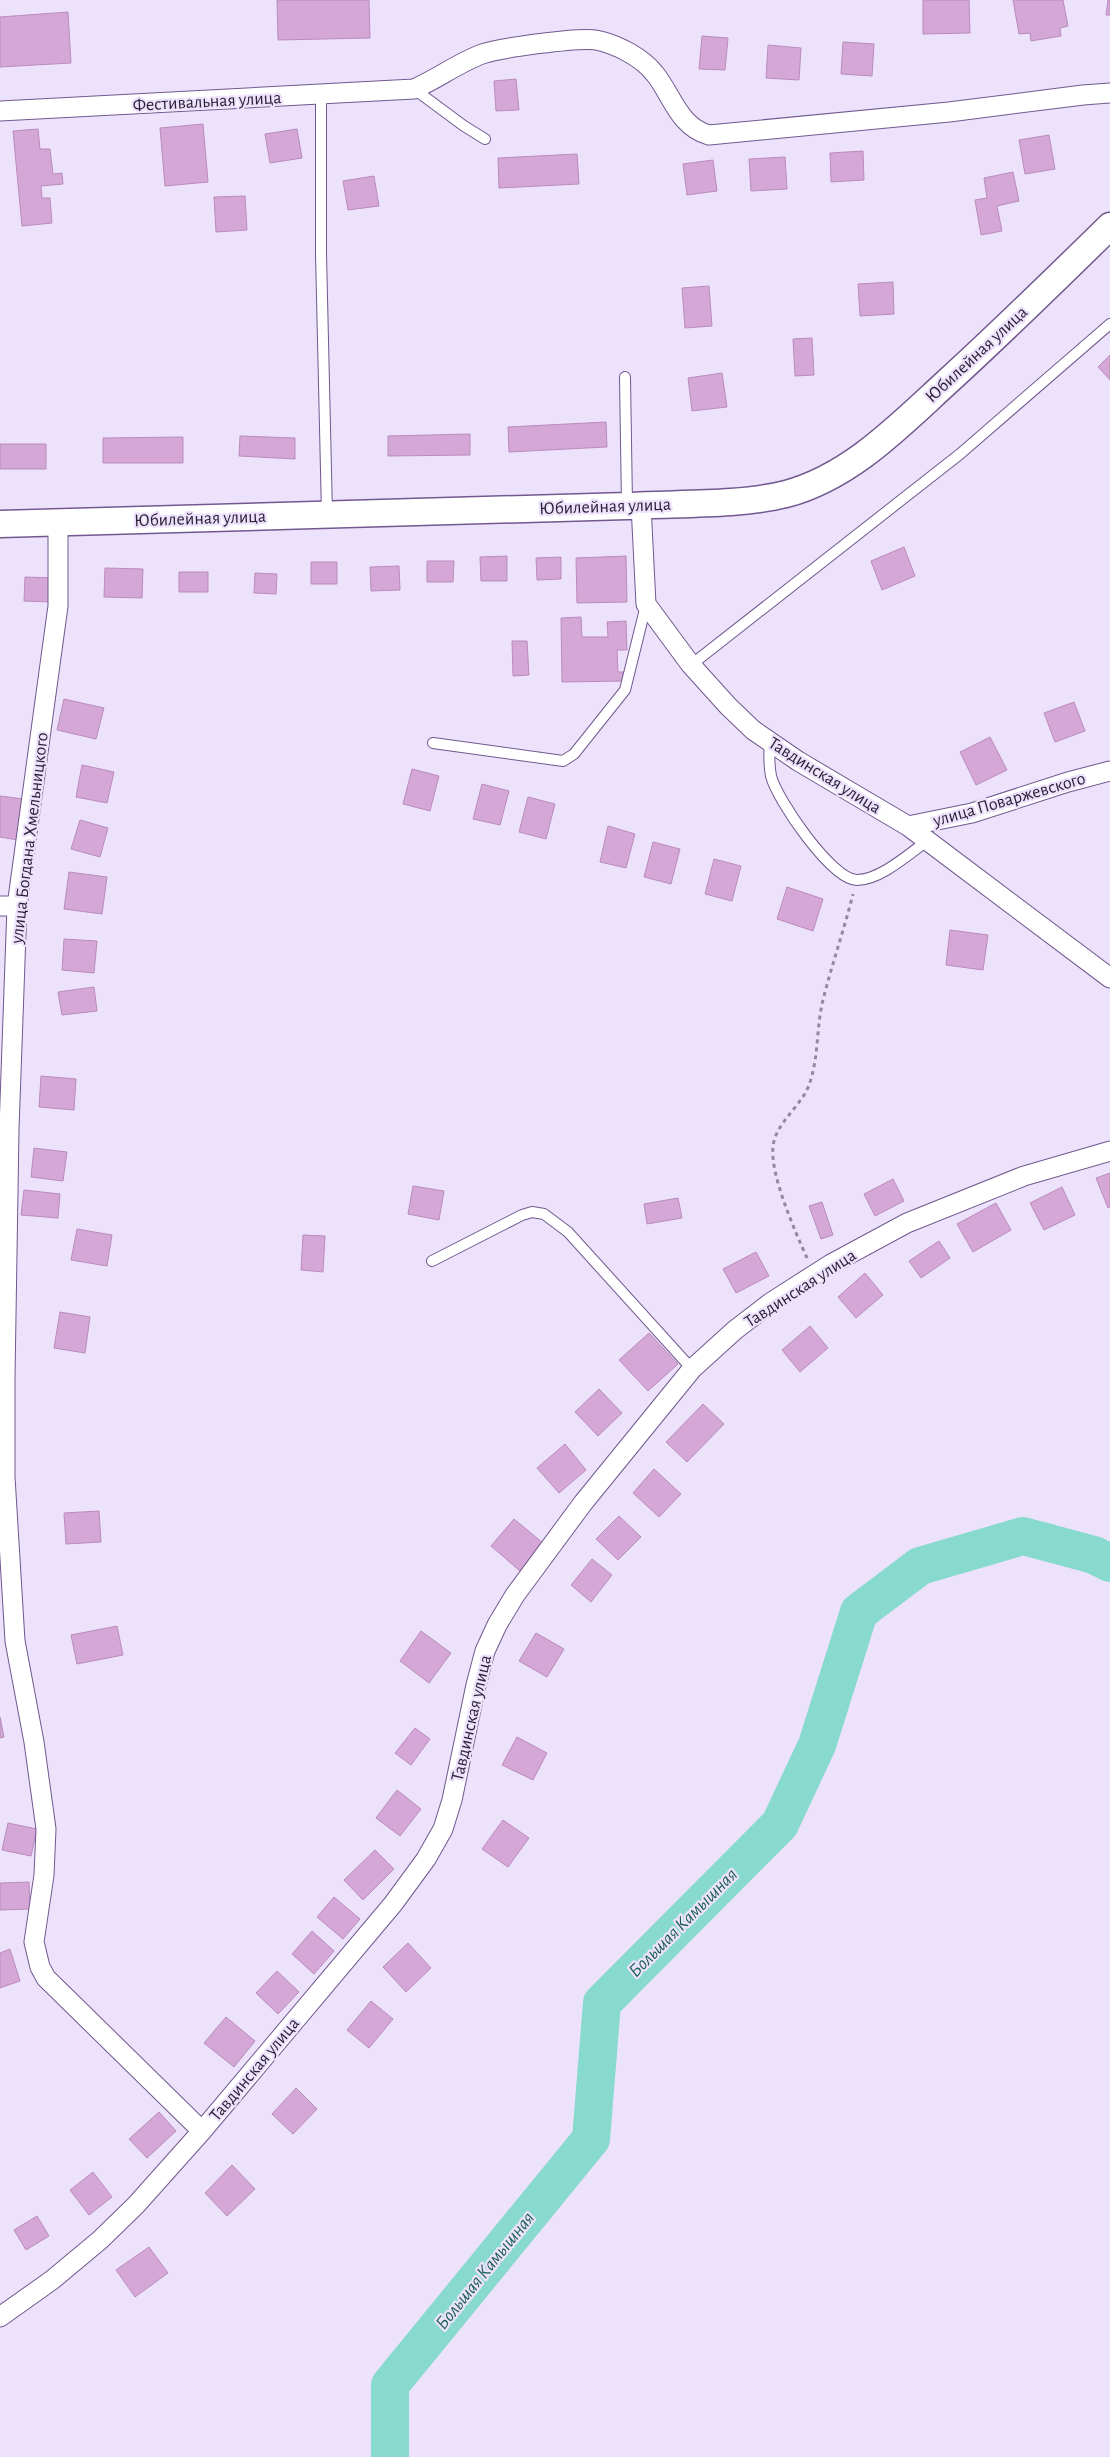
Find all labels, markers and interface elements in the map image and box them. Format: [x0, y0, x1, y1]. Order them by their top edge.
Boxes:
street label: Фестивальная улица [132, 89, 282, 115]
street label: Юбилейная улица [922, 302, 1031, 406]
street label: Юбилейная улица [539, 495, 671, 518]
street label: Юбилейная улица [134, 507, 266, 530]
street label: улица Богдана Хмельницкого [8, 731, 52, 946]
street label: Тавдинская улица [765, 734, 884, 818]
street label: улица Поваржевского [930, 770, 1087, 831]
street label: Тавдинская улица [742, 1246, 859, 1331]
street label: Тавдинская улица [449, 1653, 495, 1783]
water label: Большая Камышная [625, 1865, 741, 1981]
street label: Тавдинская улица [206, 2015, 303, 2125]
water label: Большая Камышная [432, 2209, 538, 2333]

